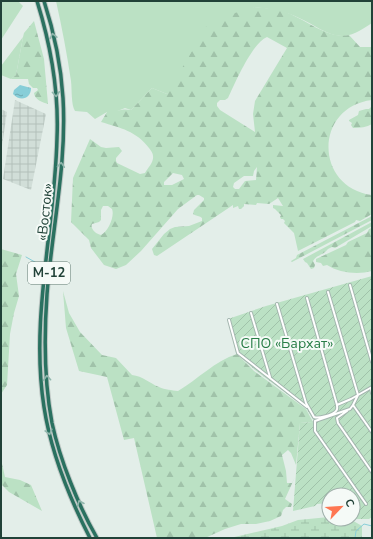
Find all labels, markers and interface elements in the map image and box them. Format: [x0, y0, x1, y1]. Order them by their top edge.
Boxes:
one-way arrow [50, 33, 58, 39]
one-way arrow [52, 91, 61, 97]
one-way arrow [56, 162, 65, 168]
street label: «Восток» [33, 182, 57, 242]
road number: М-12 [28, 262, 70, 284]
park label: СПО «Бархат» [241, 334, 333, 353]
one-way arrow [42, 375, 51, 381]
one-way arrow [44, 429, 52, 436]
north arrow [321, 487, 361, 527]
text: С [341, 496, 358, 510]
one-way arrow [76, 500, 84, 507]

